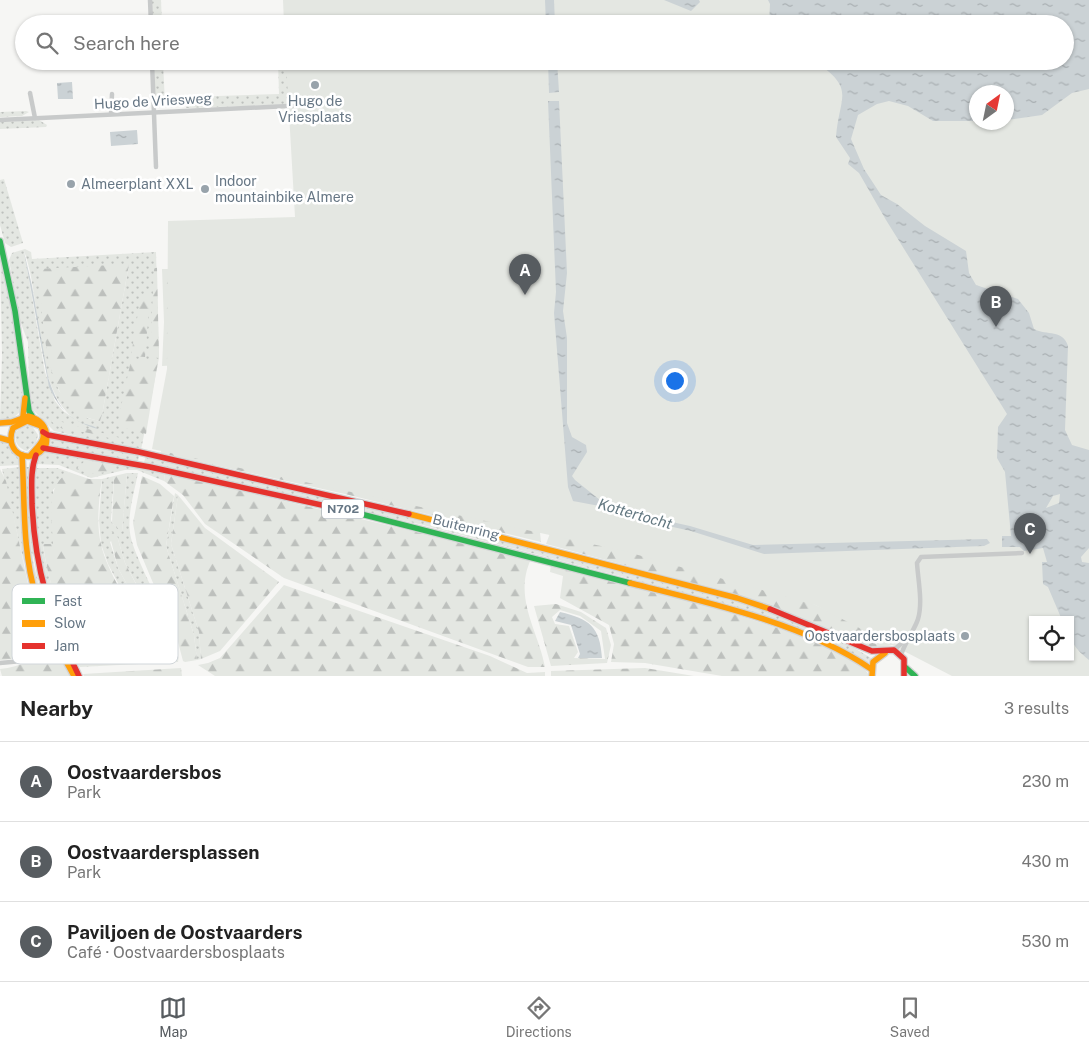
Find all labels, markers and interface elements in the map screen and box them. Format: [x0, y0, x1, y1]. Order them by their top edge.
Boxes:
search box [15, 15, 1074, 70]
icon: search [33, 29, 61, 57]
text: Search here [73, 32, 180, 54]
marker: Hugo de Vriesplaats [309, 79, 321, 91]
north arrow [969, 85, 1014, 130]
street label: Hugo de Vriesweg [94, 90, 213, 112]
place label: Hugo de Vriesplaats [278, 93, 352, 125]
place label: Indoor mountainbike Almere [215, 173, 354, 205]
place label: Almeerplant XXL [81, 176, 194, 192]
marker: Almeerplant XXL [65, 178, 77, 190]
marker: Indoor mountainbike Almere [199, 183, 211, 195]
pin: A [509, 254, 541, 295]
pin: B [980, 286, 1012, 327]
your location [662, 368, 688, 394]
water label: Kottertocht [596, 495, 675, 532]
road number: N702 [322, 499, 364, 518]
street label: Buitenring [431, 511, 501, 543]
pin: C [1014, 513, 1046, 554]
legend [12, 584, 178, 664]
text: Fast [54, 593, 82, 609]
text: Slow [54, 615, 86, 631]
map controls [1029, 616, 1074, 661]
button: locate [1029, 616, 1074, 661]
place label: Oostvaardersbosplaats [805, 628, 955, 644]
marker: Oostvaardersbosplaats [959, 630, 971, 642]
text: Jam [54, 638, 79, 654]
text: Nearby [20, 696, 93, 721]
text: 3 results [1004, 699, 1069, 718]
text: Oostvaardersbos [67, 761, 222, 783]
text: A [30, 772, 42, 791]
text: 230 m [1022, 772, 1069, 791]
text: Park [67, 783, 101, 802]
text: Oostvaardersplassen [67, 841, 260, 863]
text: B [31, 852, 41, 871]
text: 430 m [1021, 852, 1069, 871]
text: Park [67, 863, 101, 882]
text: Paviljoen de Oostvaarders [67, 921, 302, 943]
text: C [30, 932, 42, 951]
text: 530 m [1021, 932, 1069, 951]
text: Café · Oostvaardersbosplaats [67, 943, 285, 962]
tab: Map [159, 994, 188, 1040]
tab: Directions [506, 994, 572, 1040]
tab: Saved [890, 994, 930, 1040]

